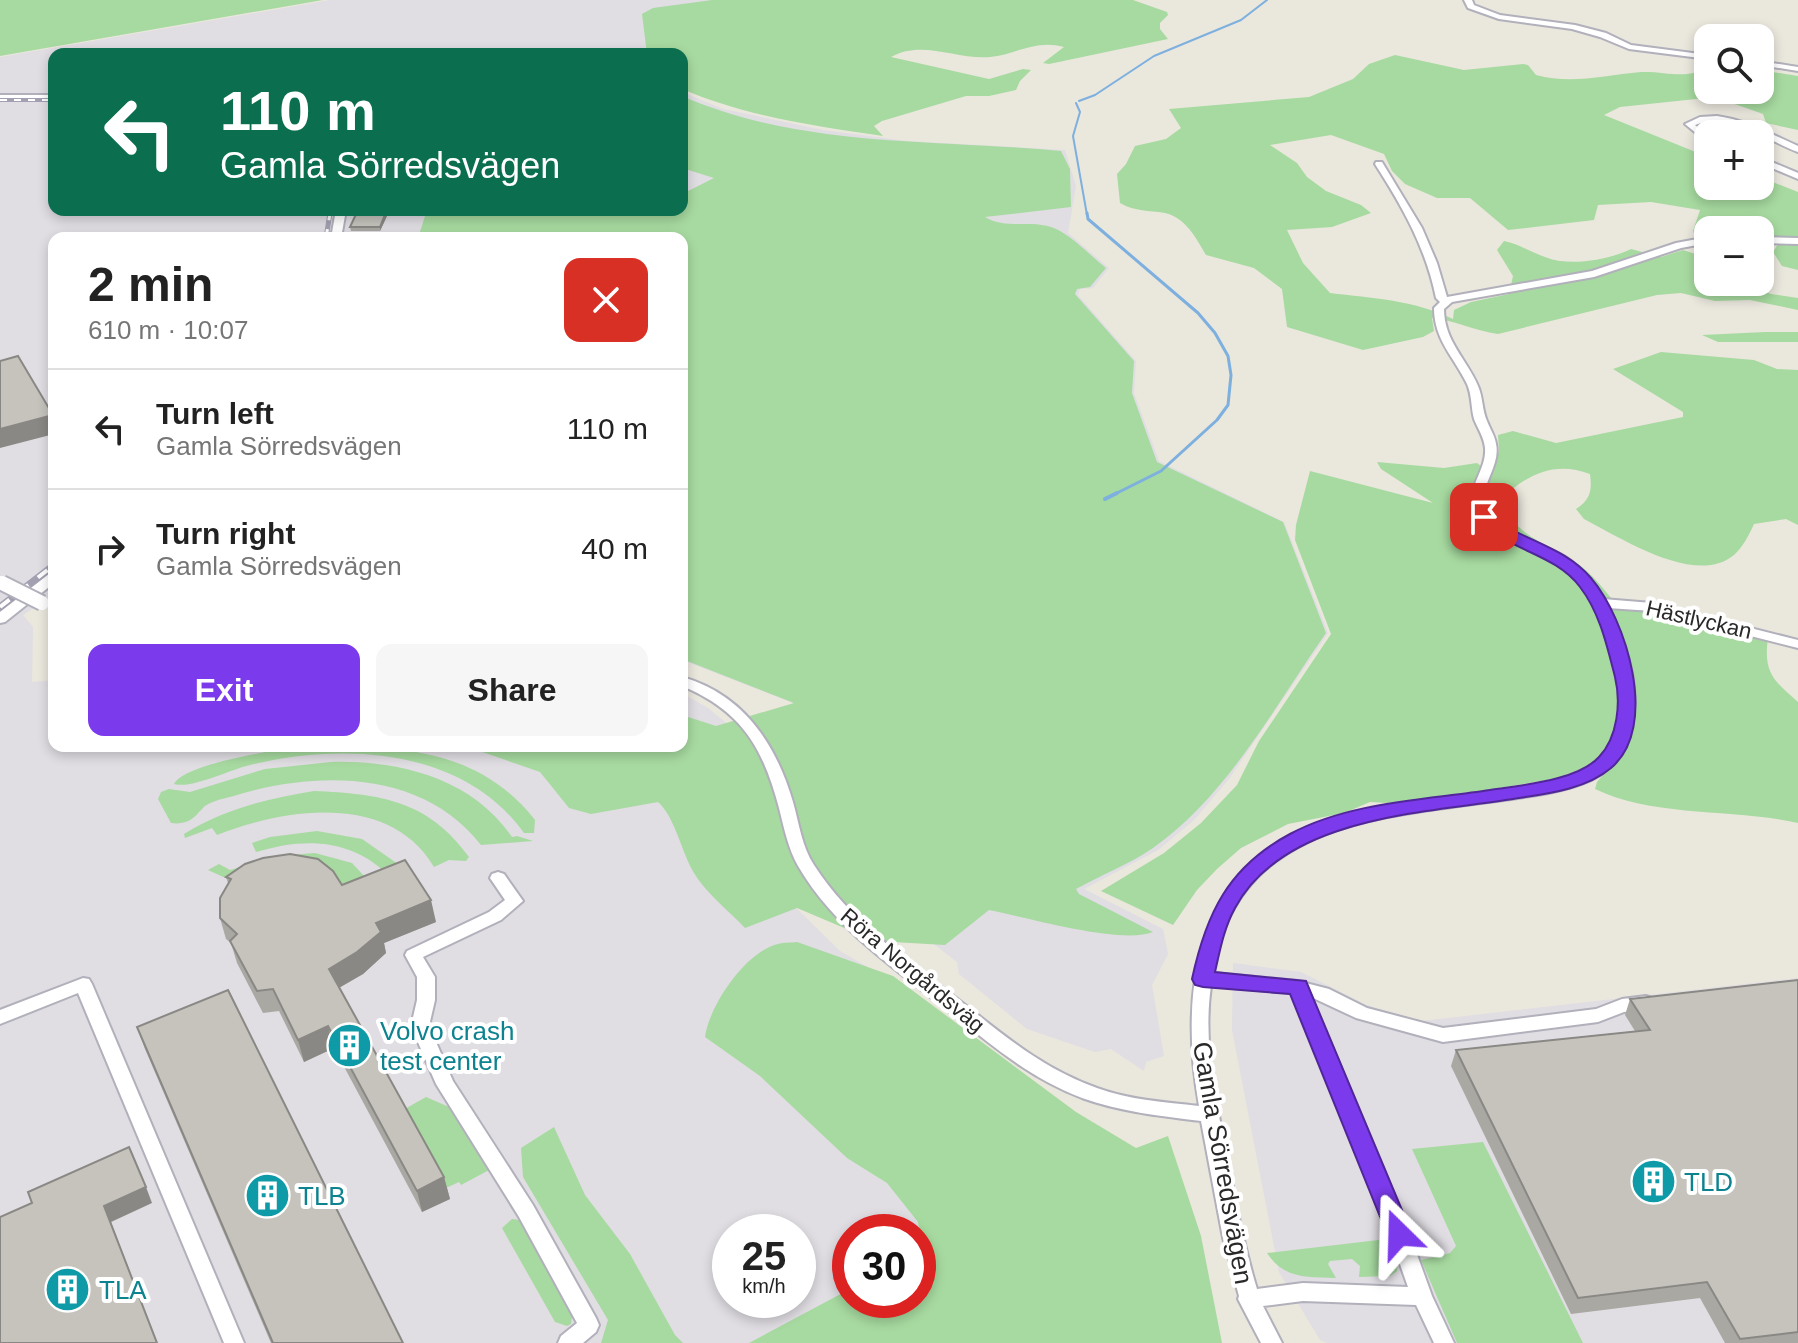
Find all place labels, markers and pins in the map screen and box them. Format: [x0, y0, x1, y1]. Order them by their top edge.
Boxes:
pin [1450, 483, 1518, 551]
place label: Volvo crash test center [380, 1016, 514, 1076]
building icon: Volvo crash test center [325, 1022, 373, 1070]
building icon: TLD [1629, 1158, 1677, 1206]
place label: TLD [1684, 1167, 1733, 1197]
building icon: TLB [243, 1172, 291, 1220]
place label: TLB [298, 1181, 346, 1211]
building icon: TLA [44, 1266, 92, 1314]
place label: TLA [99, 1275, 147, 1305]

